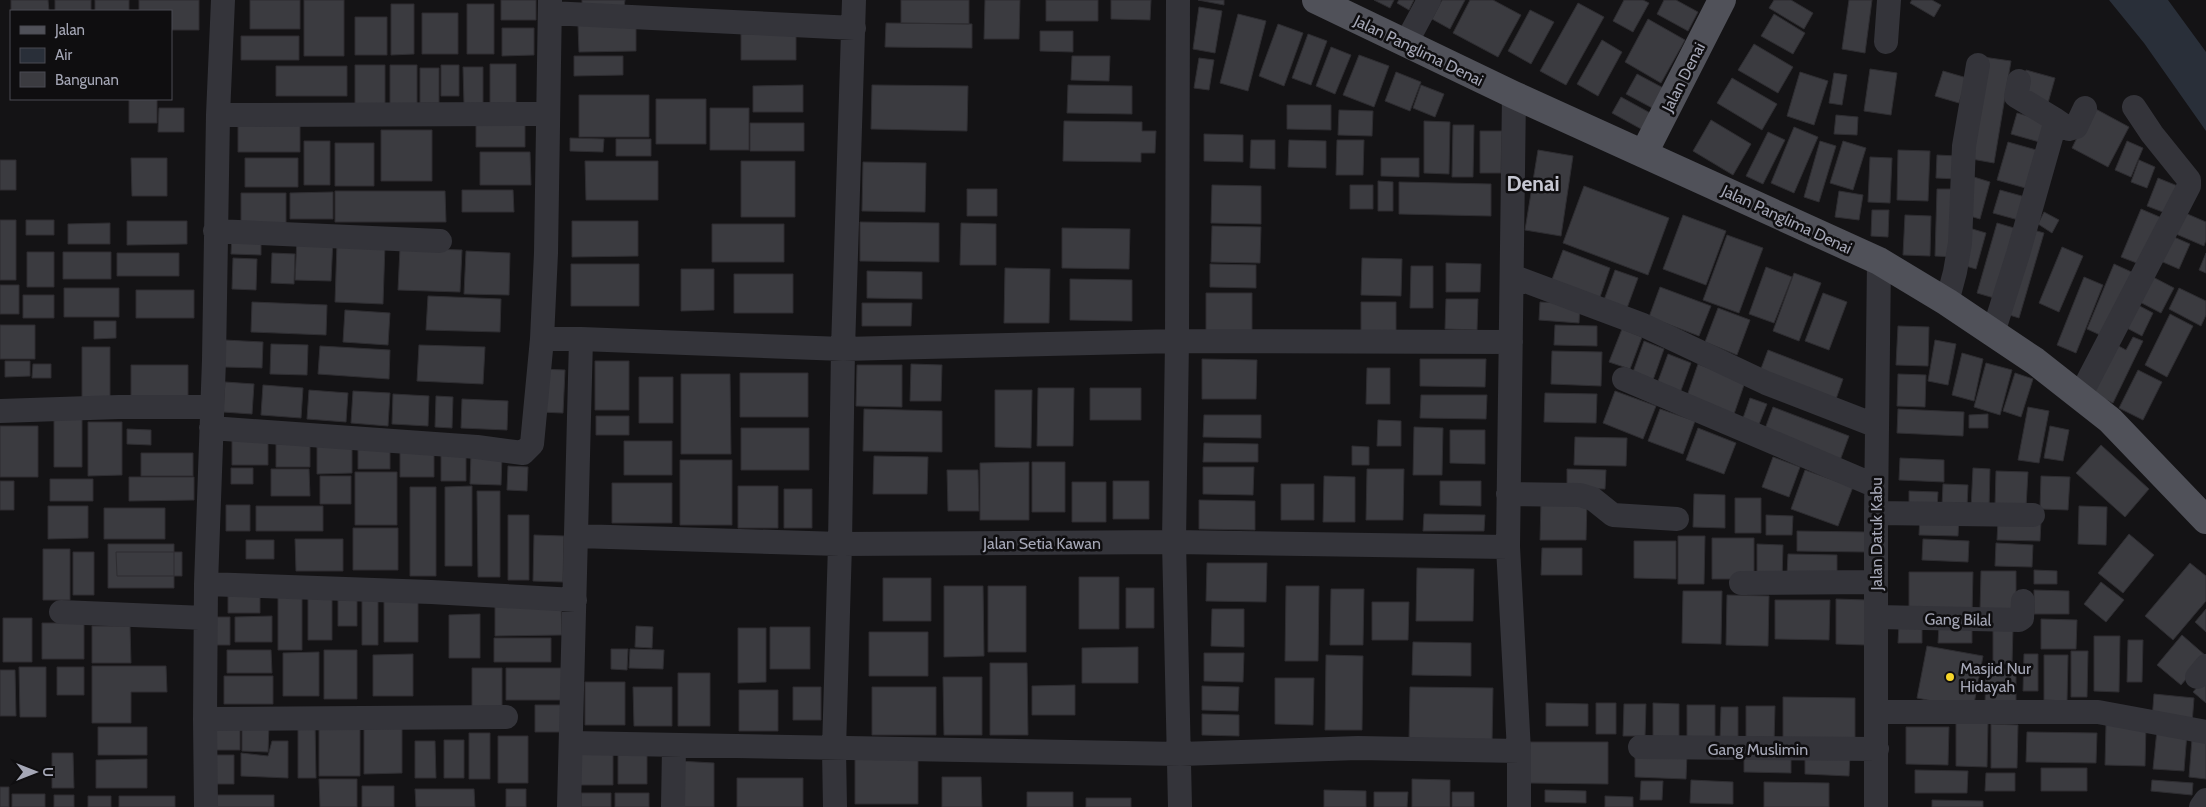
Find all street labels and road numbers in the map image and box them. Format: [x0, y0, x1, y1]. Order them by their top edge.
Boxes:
street label: Jalan Panglima Denai [1350, 10, 1486, 90]
street label: Jalan Denai [1657, 39, 1709, 116]
street label: Jalan Panglima Denai [1718, 181, 1855, 258]
street label: Jalan Datuk Kabu [1867, 477, 1886, 592]
street label: Jalan Setia Kawan [982, 534, 1101, 553]
street label: Gang Bilal [1924, 609, 1992, 630]
street label: Gang Muslimin [1708, 740, 1808, 759]

